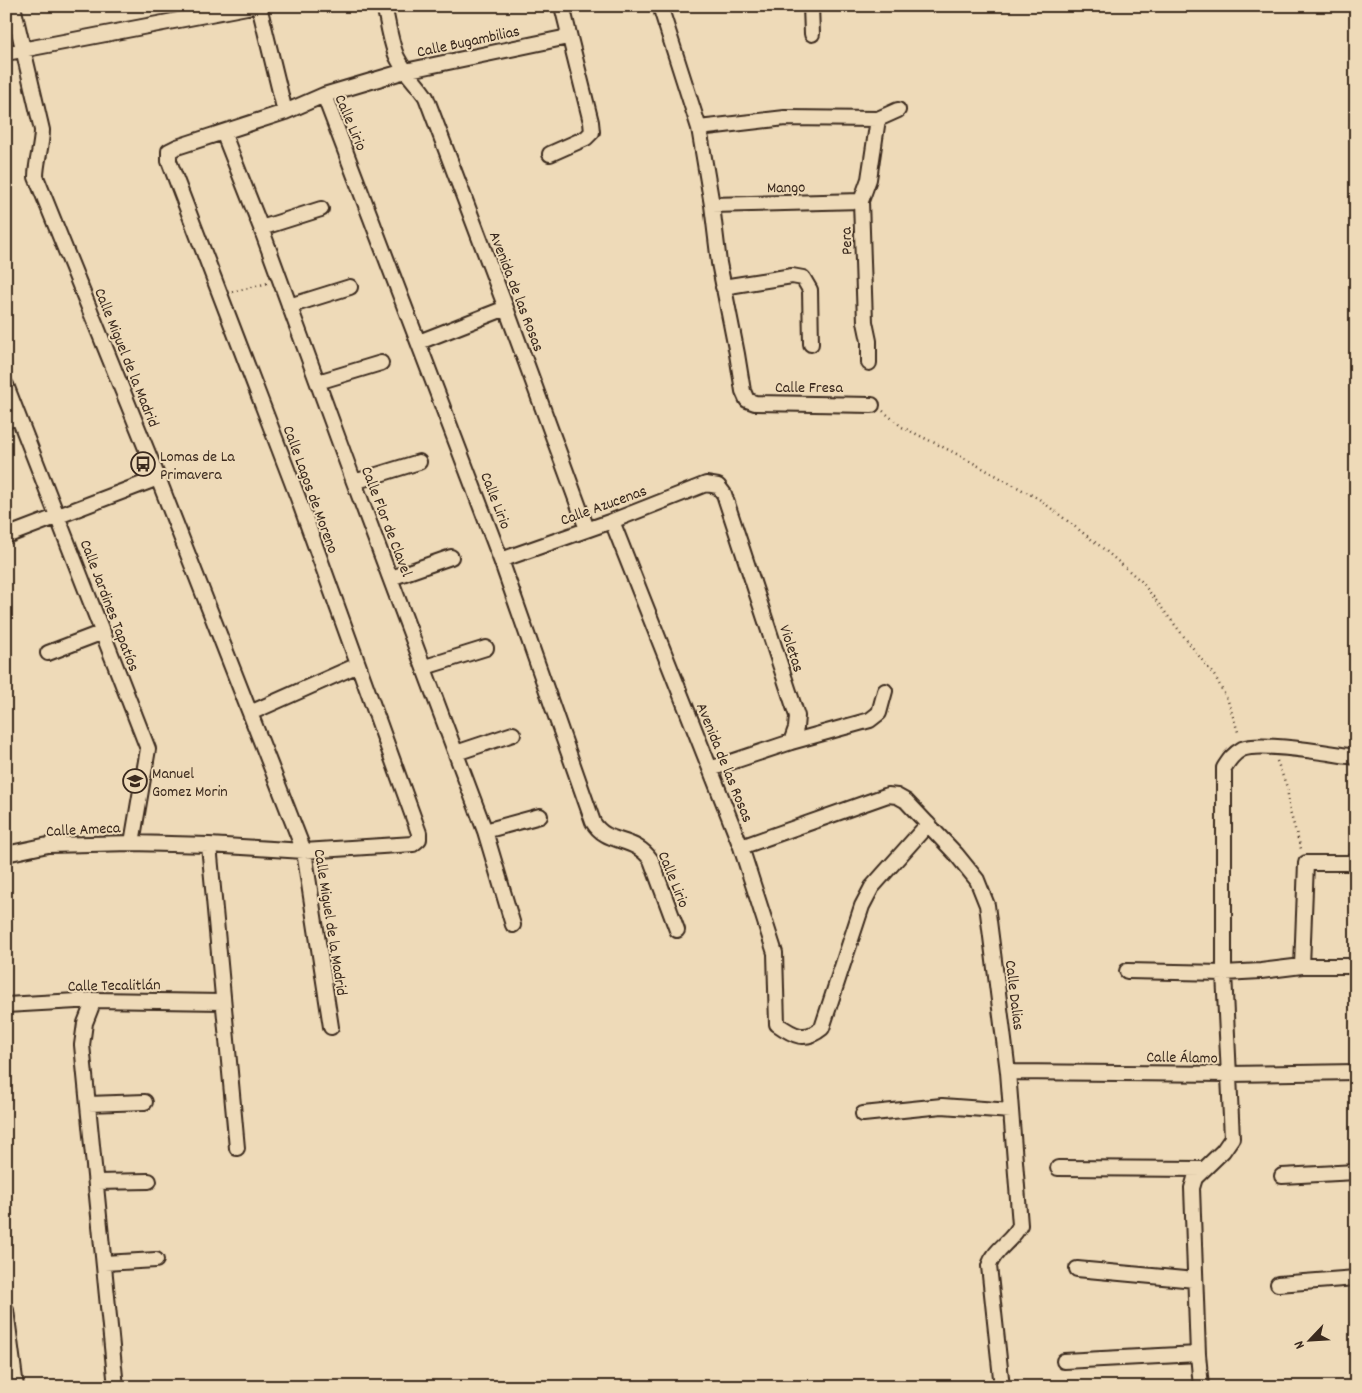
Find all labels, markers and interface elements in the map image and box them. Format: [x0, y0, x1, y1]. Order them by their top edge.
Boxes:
street label: Calle Bugambilias [415, 20, 522, 65]
street label: Calle Lirio [328, 91, 372, 155]
street label: Mango [767, 177, 805, 200]
street label: Pera [836, 226, 859, 255]
street label: Avenida de las Rosas [482, 228, 549, 356]
street label: Calle Miguel de la Madrid [87, 285, 164, 431]
street label: Calle Fresa [775, 377, 844, 400]
street label: Calle Lagos de Moreno [276, 423, 343, 557]
place label: Lomas de La Primavera [160, 446, 235, 487]
bus stop icon: Lomas de La Primavera [130, 451, 156, 477]
street label: Calle Flor de Clavel [354, 463, 417, 580]
street label: Calle Lirio [473, 469, 516, 533]
street label: Calle Azucenas [557, 480, 651, 533]
street label: Calle Jardines Tapatíos [73, 537, 145, 675]
street label: Violetas [772, 622, 809, 676]
street label: Avenida de las Rosas [689, 700, 758, 826]
place label: Manuel Gomez Morin [152, 763, 228, 804]
school or university icon: Manuel Gomez Morin [122, 768, 148, 794]
street label: Calle Ameca [45, 817, 121, 844]
street label: Calle Miguel de la Madrid [307, 847, 352, 997]
street label: Calle Lirio [651, 848, 694, 912]
street label: Calle Dalias [998, 959, 1029, 1032]
street label: Calle Tecalitlán [67, 974, 161, 999]
street label: Calle Álamo [1146, 1046, 1218, 1071]
north arrow [1284, 1316, 1334, 1366]
text: N [1289, 1337, 1311, 1352]

